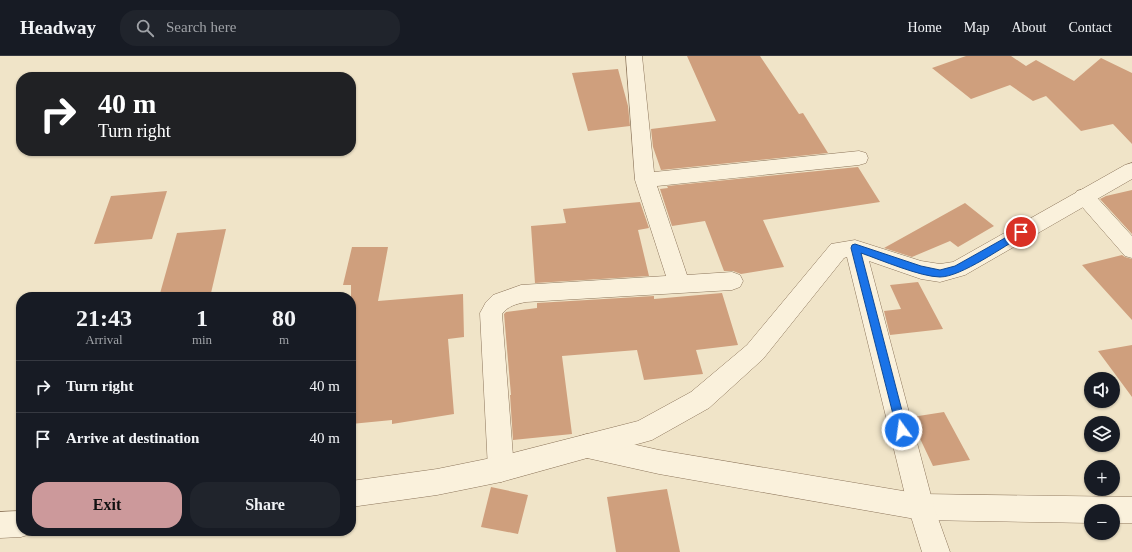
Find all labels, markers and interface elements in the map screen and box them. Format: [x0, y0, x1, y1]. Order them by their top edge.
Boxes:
search box [120, 10, 400, 46]
text: Headway [20, 17, 96, 38]
icon: search [134, 17, 156, 39]
text: Search here [166, 19, 236, 35]
text: Home [908, 20, 942, 35]
text: Map [964, 20, 989, 35]
text: About [1011, 20, 1046, 35]
text: Contact [1068, 20, 1112, 35]
icon: right [32, 88, 84, 140]
text: 40 m [98, 88, 156, 119]
text: Turn right [98, 121, 171, 141]
pin [1004, 215, 1038, 249]
icon: arrive [1010, 221, 1032, 243]
text: 21:43 [76, 305, 132, 331]
text: 1 [196, 305, 208, 331]
text: 80 [272, 305, 296, 331]
text: Arrival [85, 332, 123, 347]
text: min [192, 332, 212, 347]
text: m [279, 332, 289, 347]
map controls [1084, 372, 1120, 540]
button: sound [1084, 372, 1120, 408]
icon: right [32, 376, 54, 398]
text: Turn right [66, 378, 133, 394]
text: 40 m [310, 378, 340, 394]
position arrow [881, 409, 923, 451]
button: layers [1084, 416, 1120, 452]
icon: arrive [32, 428, 54, 450]
text: Arrive at destination [66, 430, 199, 446]
text: 40 m [310, 430, 340, 446]
button: + [1084, 460, 1120, 496]
button: Exit [32, 482, 182, 528]
button: Share [190, 482, 340, 528]
button: − [1084, 504, 1120, 540]

